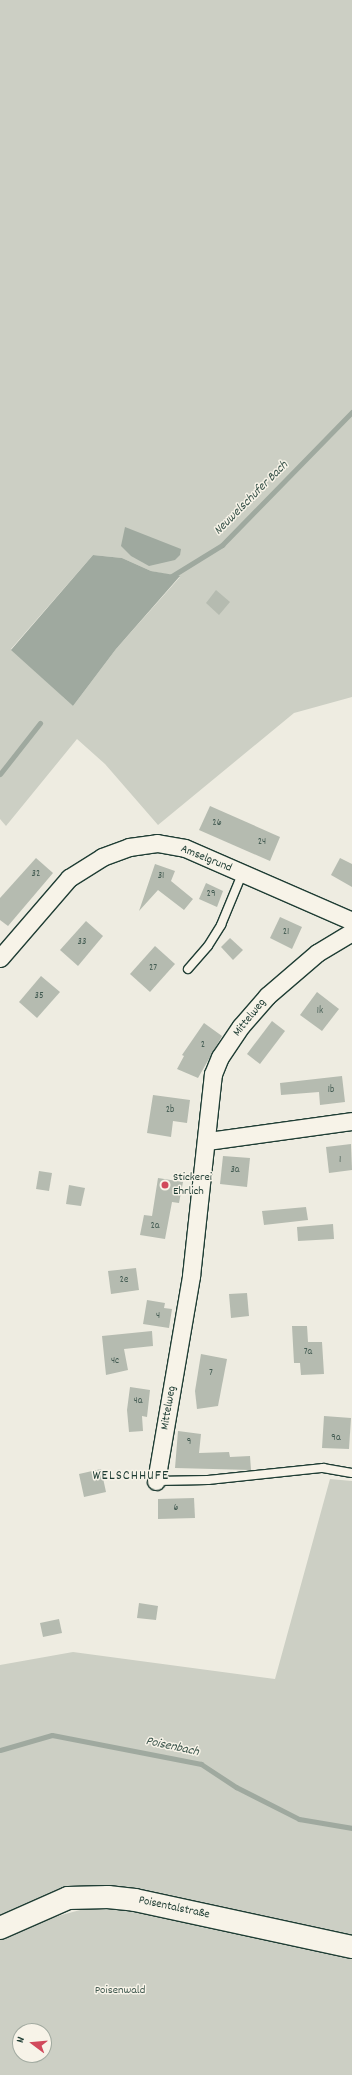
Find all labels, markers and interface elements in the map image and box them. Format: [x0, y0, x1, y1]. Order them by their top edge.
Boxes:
water label: Neuwelschufer Bach [212, 459, 292, 539]
house number: 26 [212, 818, 222, 830]
house number: 24 [258, 837, 266, 849]
street label: Amselgrund [178, 842, 234, 876]
house number: 32 [32, 869, 40, 881]
house number: 31 [158, 871, 164, 883]
house number: 29 [207, 889, 215, 901]
house number: 21 [283, 927, 289, 939]
house number: 33 [78, 937, 86, 949]
house number: 27 [149, 963, 157, 975]
house number: 35 [34, 991, 44, 1003]
street label: Mittelweg [230, 996, 270, 1040]
house number: 1k [317, 1006, 323, 1018]
house number: 2 [201, 1040, 205, 1052]
house number: 1b [328, 1085, 334, 1097]
house number: 2b [166, 1105, 174, 1117]
house number: 1 [339, 1155, 341, 1167]
house number: 3a [230, 1165, 240, 1177]
place label: Stickerei Ehrlich [173, 1171, 212, 1199]
marker: Stickerei Ehrlich [160, 1180, 170, 1190]
house number: 2a [150, 1221, 160, 1233]
house number: 2e [120, 1275, 128, 1287]
house number: 4 [156, 1311, 160, 1323]
house number: 7a [304, 1347, 312, 1359]
house number: 4c [111, 1356, 119, 1368]
house number: 7 [209, 1368, 213, 1380]
street label: Mittelweg [158, 1385, 180, 1431]
house number: 4a [134, 1396, 142, 1408]
house number: 9a [331, 1433, 341, 1445]
house number: 9 [187, 1437, 191, 1449]
district label: WELSCHHUFE [93, 1468, 169, 1484]
house number: 6 [174, 1503, 178, 1515]
water label: Poisenbach [144, 1735, 200, 1761]
street label: Poisentalstraße [137, 1893, 211, 1923]
park label: Poisenwald [95, 1984, 145, 1998]
north arrow [12, 2023, 52, 2063]
text: N [13, 2035, 30, 2045]

